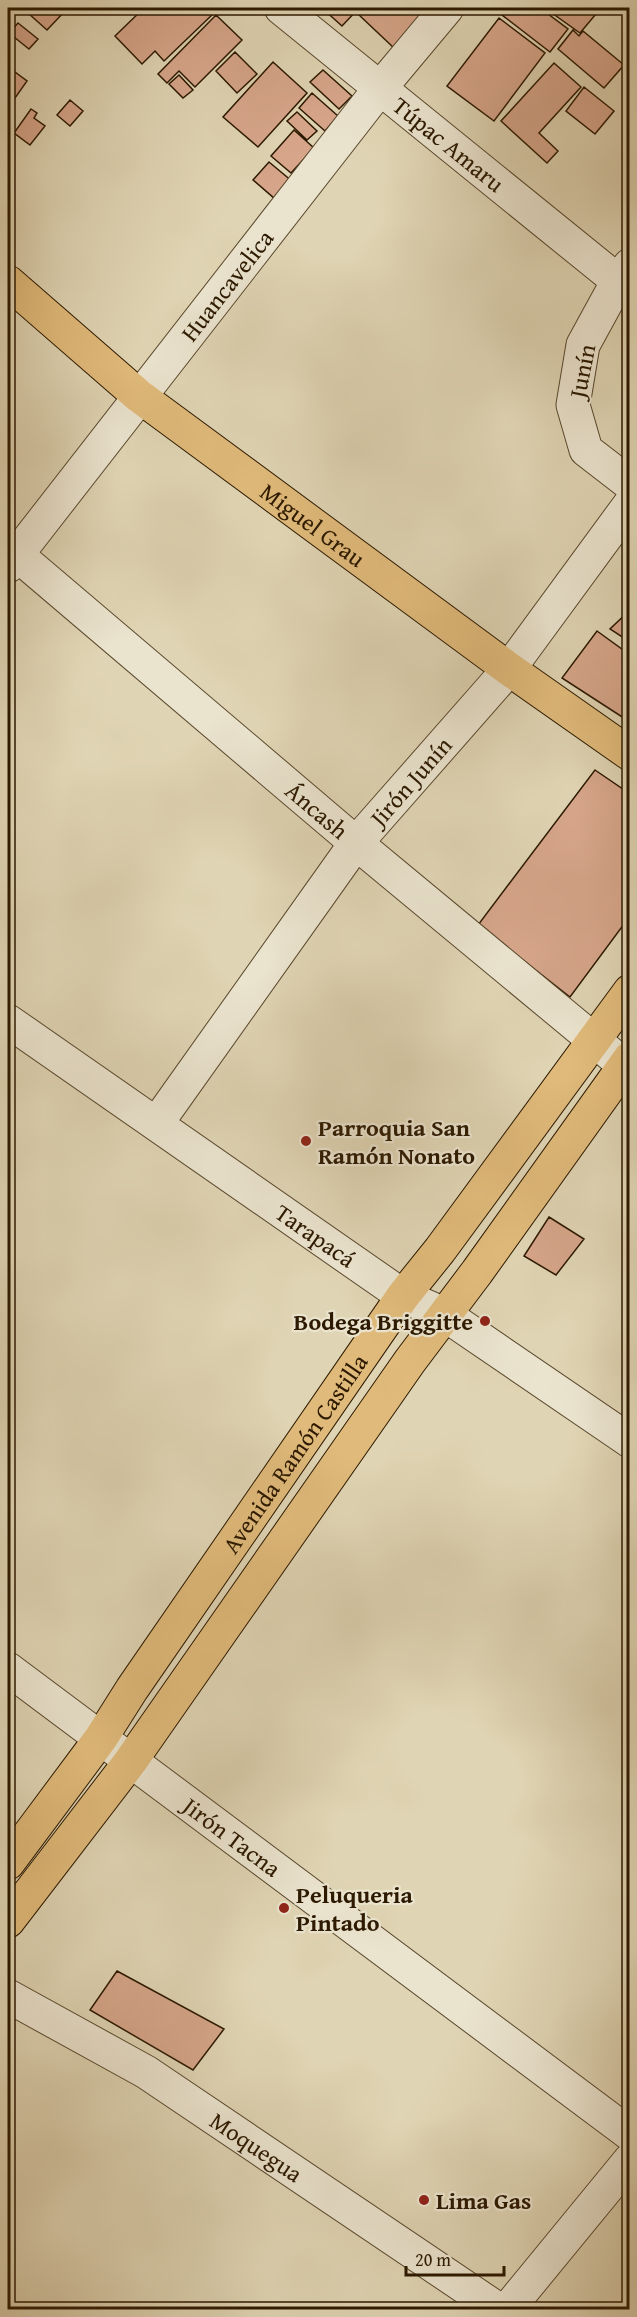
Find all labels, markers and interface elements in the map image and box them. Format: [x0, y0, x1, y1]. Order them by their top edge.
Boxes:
street label: Túpac Amaru [385, 88, 512, 200]
street label: Huancavelica [172, 221, 282, 349]
street label: Junín [559, 341, 604, 404]
street label: Miguel Grau [253, 474, 373, 575]
street label: Jirón Junín [359, 728, 460, 836]
street label: Áncash [278, 773, 357, 847]
place label: Parroquia San Ramón Nonato [318, 1110, 475, 1173]
marker: Parroquia San Ramón Nonato [299, 1134, 313, 1148]
street label: Tarapacá [268, 1195, 364, 1276]
place label: Bodega Briggitte [294, 1304, 473, 1339]
marker: Bodega Briggitte [478, 1314, 492, 1328]
street label: Avenida Ramón Castilla [213, 1346, 376, 1560]
street label: Jirón Tacna [174, 1787, 289, 1885]
place label: Peluqueria Pintado [296, 1877, 413, 1940]
marker: Peluqueria Pintado [277, 1901, 291, 1915]
street label: Moquegua [203, 2103, 311, 2191]
place label: Lima Gas [436, 2183, 531, 2218]
marker: Lima Gas [417, 2193, 431, 2207]
scale bar [406, 2239, 504, 2277]
text: 20 m [415, 2246, 451, 2273]

